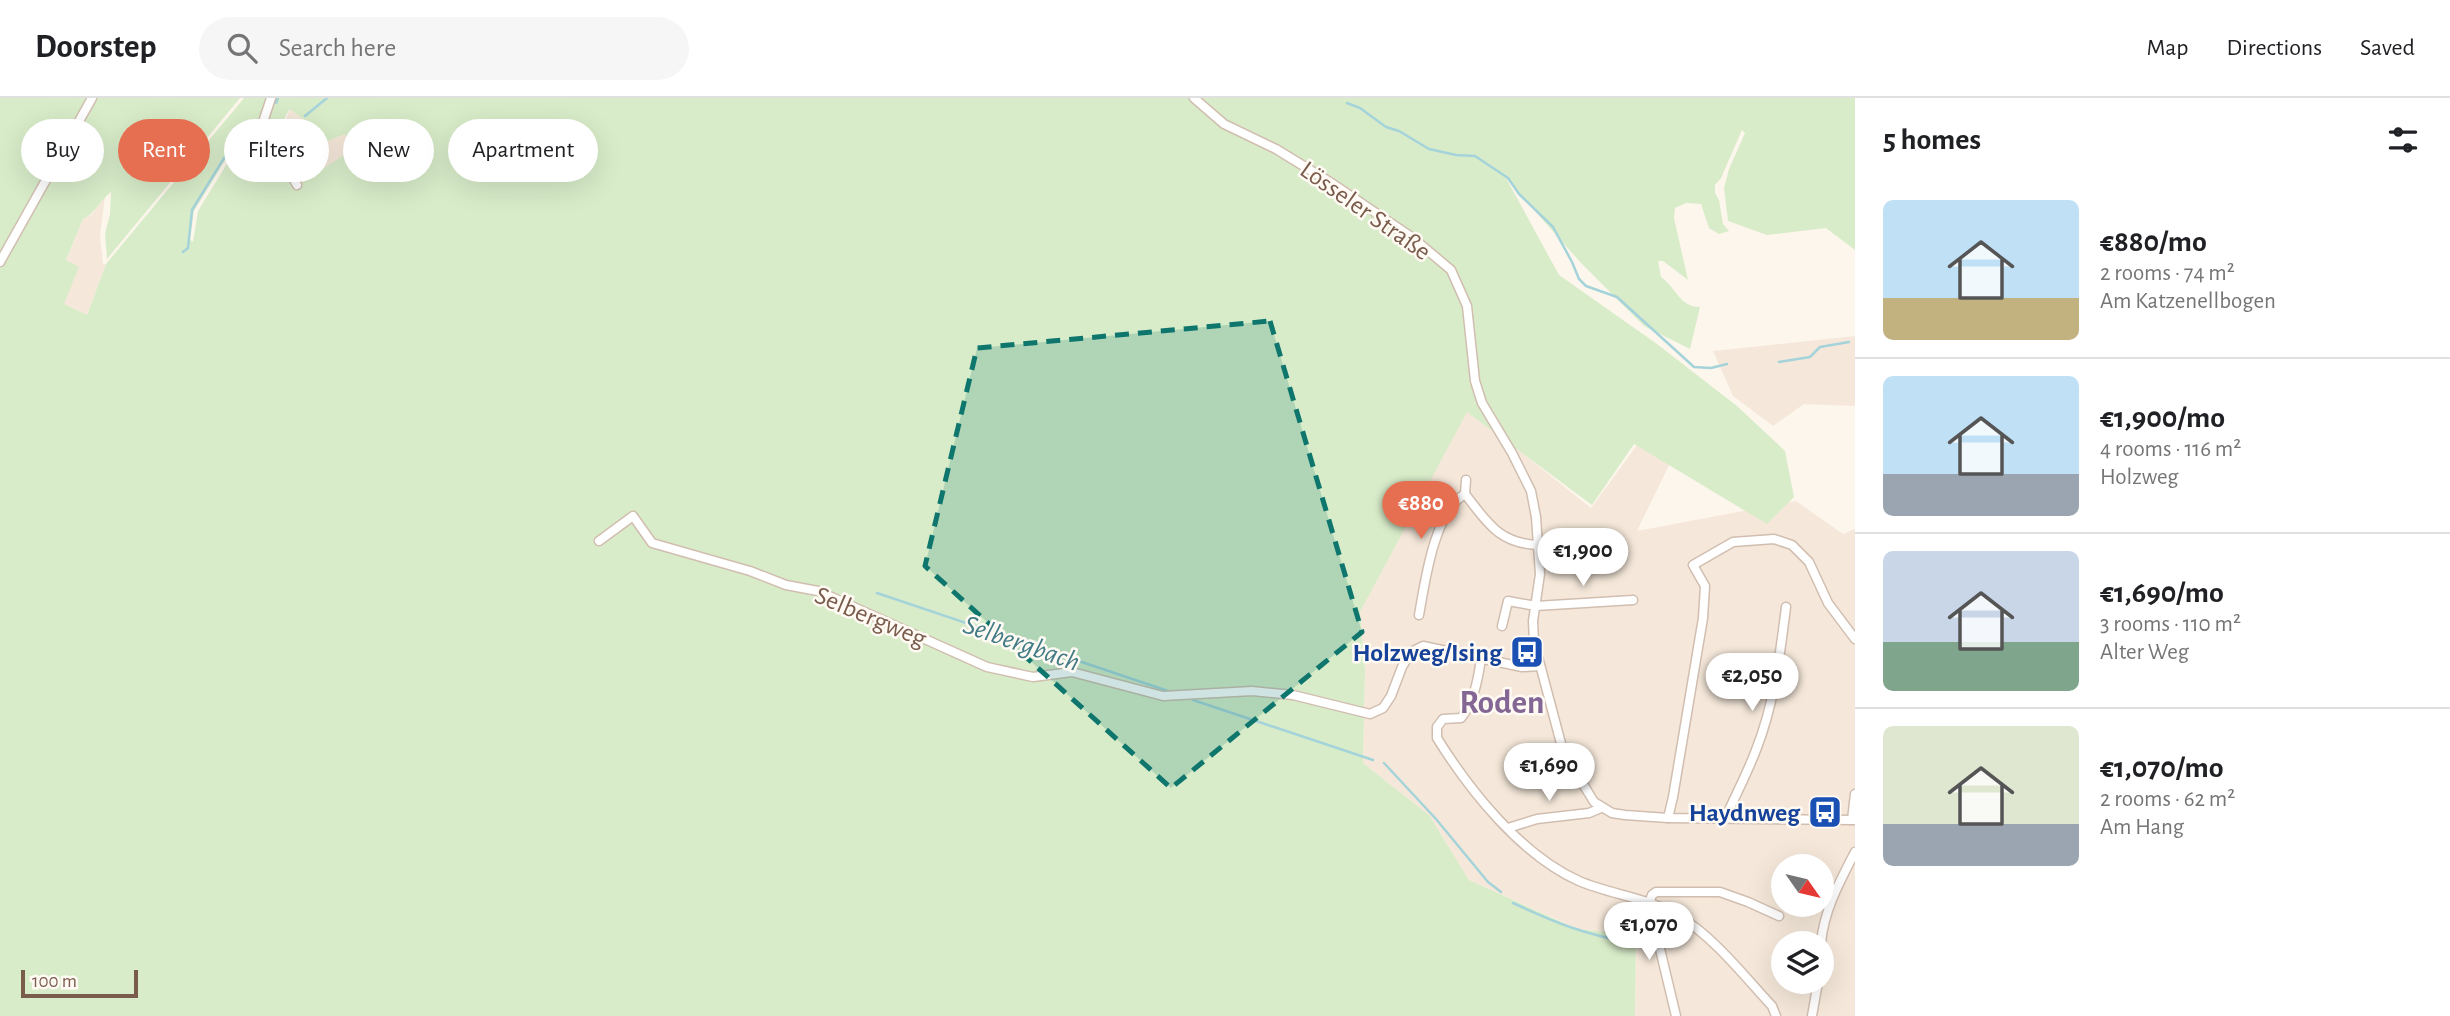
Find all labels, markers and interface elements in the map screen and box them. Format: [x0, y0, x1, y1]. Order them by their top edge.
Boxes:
search box [199, 17, 689, 80]
icon: search [223, 29, 261, 67]
text: Doorstep [35, 31, 157, 64]
text: Search here [279, 35, 396, 61]
text: Map [2146, 36, 2188, 60]
text: Directions [2226, 36, 2322, 60]
text: Saved [2360, 36, 2415, 60]
chip: Buy [21, 119, 104, 182]
chip: Rent [118, 119, 210, 182]
chip: Filters [224, 119, 329, 182]
chip: New [343, 119, 434, 182]
chip: Apartment [448, 119, 598, 182]
icon: filters [2384, 121, 2422, 159]
text: 5 homes [1883, 125, 1981, 155]
street label: Lösseler Straße [1295, 156, 1435, 265]
text: €880/mo [2100, 227, 2207, 257]
icon: home [1939, 228, 2023, 312]
text: 2 rooms · 74 m² [2100, 262, 2235, 285]
text: Am Katzenellbogen [2100, 290, 2276, 313]
text: €1,900/mo [2100, 403, 2225, 433]
icon: home [1939, 404, 2023, 488]
text: 4 rooms · 116 m² [2100, 438, 2241, 461]
text: Holzweg [2100, 466, 2178, 489]
pin: €880 [1380, 482, 1462, 541]
text: €880 [1398, 492, 1444, 515]
pin: €1,900 [1526, 528, 1640, 588]
text: €1,900 [1553, 539, 1613, 562]
text: €1,690/mo [2100, 578, 2224, 608]
icon: home [1939, 579, 2023, 663]
street label: Selbergweg [811, 582, 930, 652]
water label: Selbergbach [960, 611, 1083, 677]
text: 3 rooms · 110 m² [2100, 613, 2241, 636]
bus stop icon: Holzweg/Ising [1508, 633, 1546, 671]
place label: Holzweg/Ising [1353, 640, 1503, 666]
text: Alter Weg [2100, 641, 2189, 664]
pin: €2,050 [1695, 654, 1809, 713]
text: €2,050 [1722, 664, 1782, 687]
district label: Roden [1459, 687, 1545, 720]
pin: €1,690 [1492, 744, 1606, 803]
text: €1,070/mo [2100, 753, 2223, 783]
text: €1,690 [1520, 754, 1578, 777]
icon: home [1939, 754, 2023, 838]
text: 2 rooms · 62 m² [2100, 788, 2235, 811]
bus stop icon: Haydnweg [1806, 793, 1844, 831]
place label: Haydnweg [1689, 800, 1801, 826]
text: Am Hang [2100, 816, 2184, 839]
north arrow [1771, 854, 1834, 917]
map controls [1771, 854, 1834, 994]
pin: €1,070 [1592, 902, 1706, 962]
text: €1,070 [1620, 913, 1678, 936]
button: layers [1771, 931, 1834, 994]
scale bar [21, 967, 138, 999]
text: 100 m [32, 972, 77, 991]

